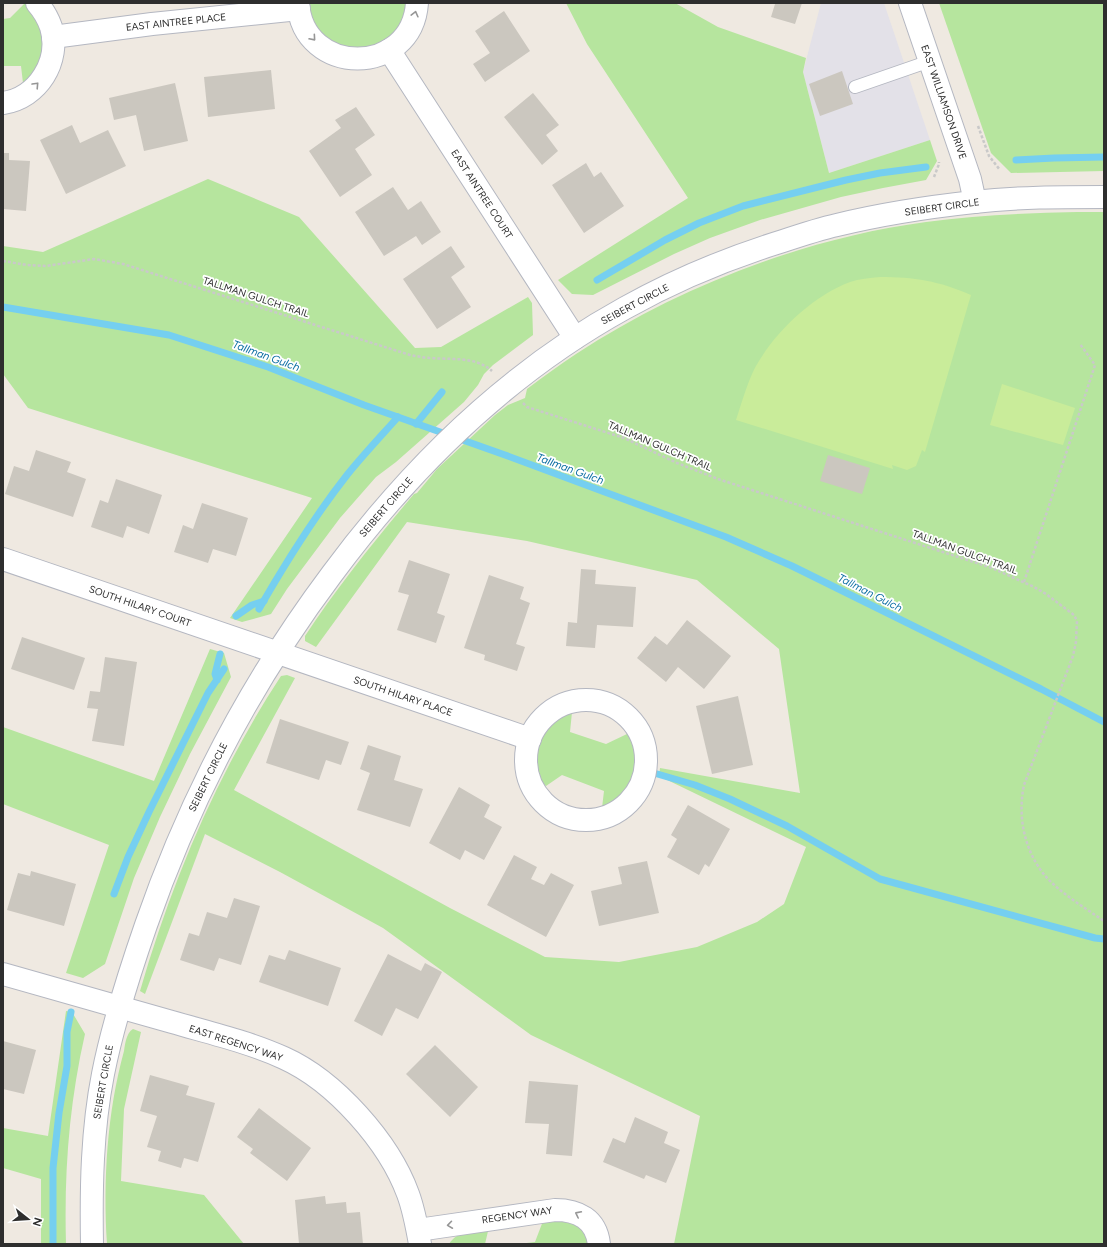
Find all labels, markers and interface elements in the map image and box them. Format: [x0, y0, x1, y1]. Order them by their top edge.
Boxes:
street label: EAST AINTREE PLACE [125, 10, 227, 34]
one-way arrow [410, 11, 418, 17]
one-way arrow [308, 34, 315, 41]
street label: EAST WILLIAMSON DRIVE [918, 43, 970, 161]
one-way arrow [32, 82, 39, 90]
street label: EAST AINTREE COURT [448, 147, 516, 242]
street label: SEIBERT CIRCLE [904, 195, 980, 219]
street label: TALLMAN GULCH TRAIL [201, 274, 312, 321]
street label: SEIBERT CIRCLE [599, 280, 671, 327]
water label: Tallman Gulch [231, 338, 301, 374]
street label: TALLMAN GULCH TRAIL [606, 418, 714, 474]
water label: Tallman Gulch [535, 451, 605, 487]
street label: SEIBERT CIRCLE [356, 474, 416, 540]
street label: TALLMAN GULCH TRAIL [911, 527, 1020, 577]
water label: Tallman Gulch [836, 571, 904, 615]
street label: SOUTH HILARY COURT [87, 582, 193, 630]
street label: SOUTH HILARY PLACE [352, 673, 454, 719]
street label: SEIBERT CIRCLE [186, 740, 230, 814]
street label: EAST REGENCY WAY [187, 1022, 285, 1064]
street label: SEIBERT CIRCLE [90, 1044, 116, 1120]
north arrow [8, 1199, 48, 1239]
street label: REGENCY WAY [481, 1204, 553, 1226]
one-way arrow [575, 1211, 582, 1219]
text: N [30, 1216, 45, 1228]
one-way arrow [447, 1220, 453, 1229]

